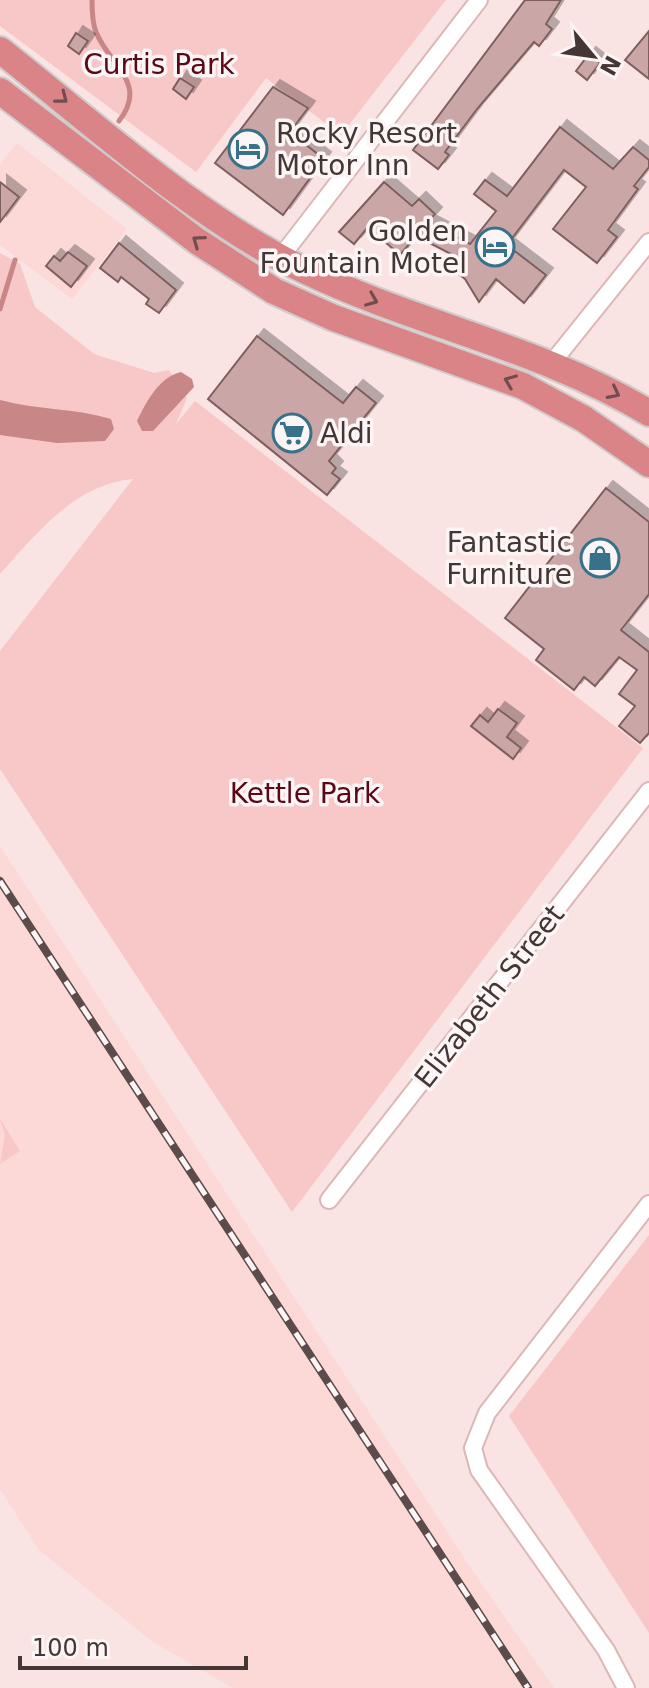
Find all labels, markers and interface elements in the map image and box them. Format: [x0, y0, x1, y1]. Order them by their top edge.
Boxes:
north arrow [553, 16, 633, 96]
park label: Curtis Park [83, 48, 236, 81]
text: N [595, 51, 625, 80]
one-way arrow [53, 89, 68, 103]
place label: Rocky Resort Motor Inn [276, 117, 457, 182]
hotel icon: Rocky Resort Motor Inn [227, 128, 269, 170]
place label: Golden Fountain Motel [259, 215, 467, 280]
hotel icon: Golden Fountain Motel [474, 226, 516, 268]
one-way arrow [192, 236, 207, 251]
one-way arrow [364, 290, 378, 307]
one-way arrow [504, 374, 518, 391]
one-way arrow [606, 383, 621, 399]
supermarket icon: Aldi [271, 412, 313, 454]
place label: Aldi [320, 417, 373, 450]
place label: Fantastic Furniture [446, 526, 572, 591]
shop icon: Fantastic Furniture [579, 537, 621, 579]
park label: Kettle Park [230, 777, 381, 810]
street label: Elizabeth Street [408, 898, 571, 1094]
scale bar [20, 1620, 246, 1670]
text: 100 m [32, 1634, 109, 1662]

